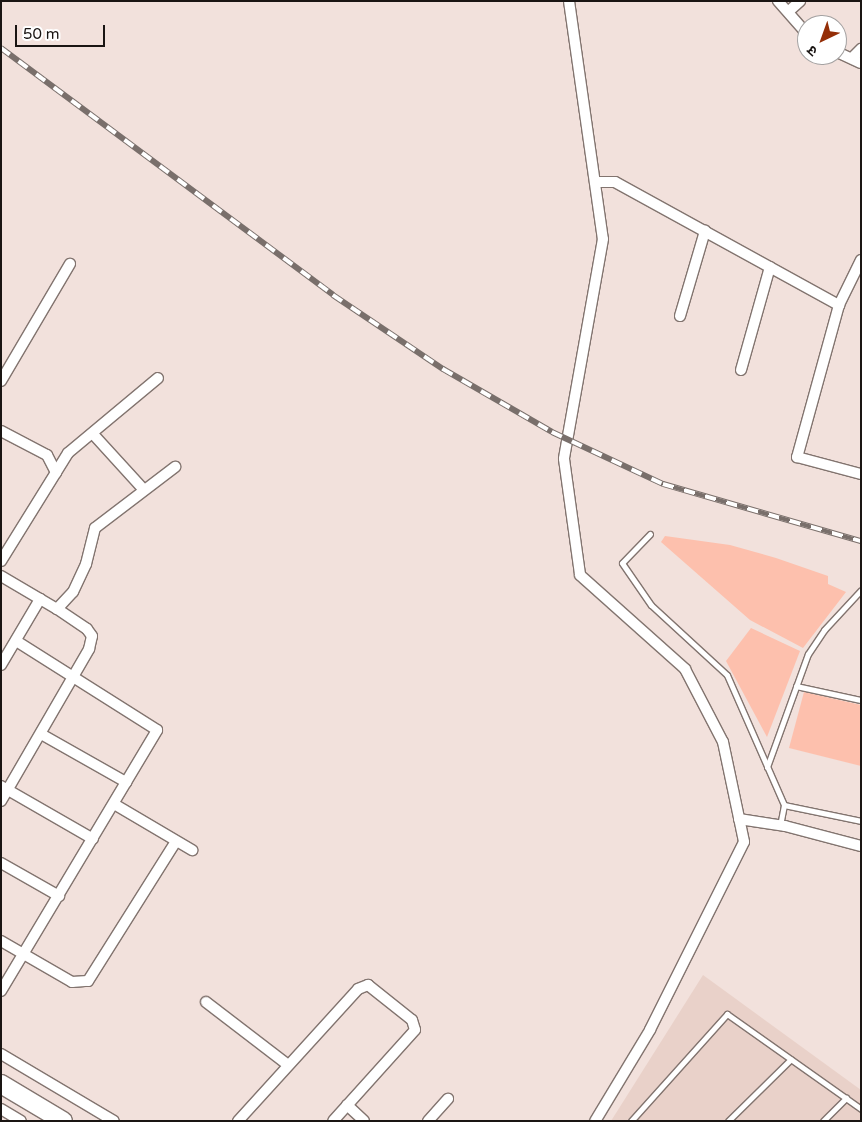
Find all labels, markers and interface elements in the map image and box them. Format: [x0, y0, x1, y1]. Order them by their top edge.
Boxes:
scale bar [18, 15, 108, 47]
north arrow [797, 15, 847, 65]
text: 50 m [23, 25, 60, 43]
text: उ [804, 42, 821, 60]

